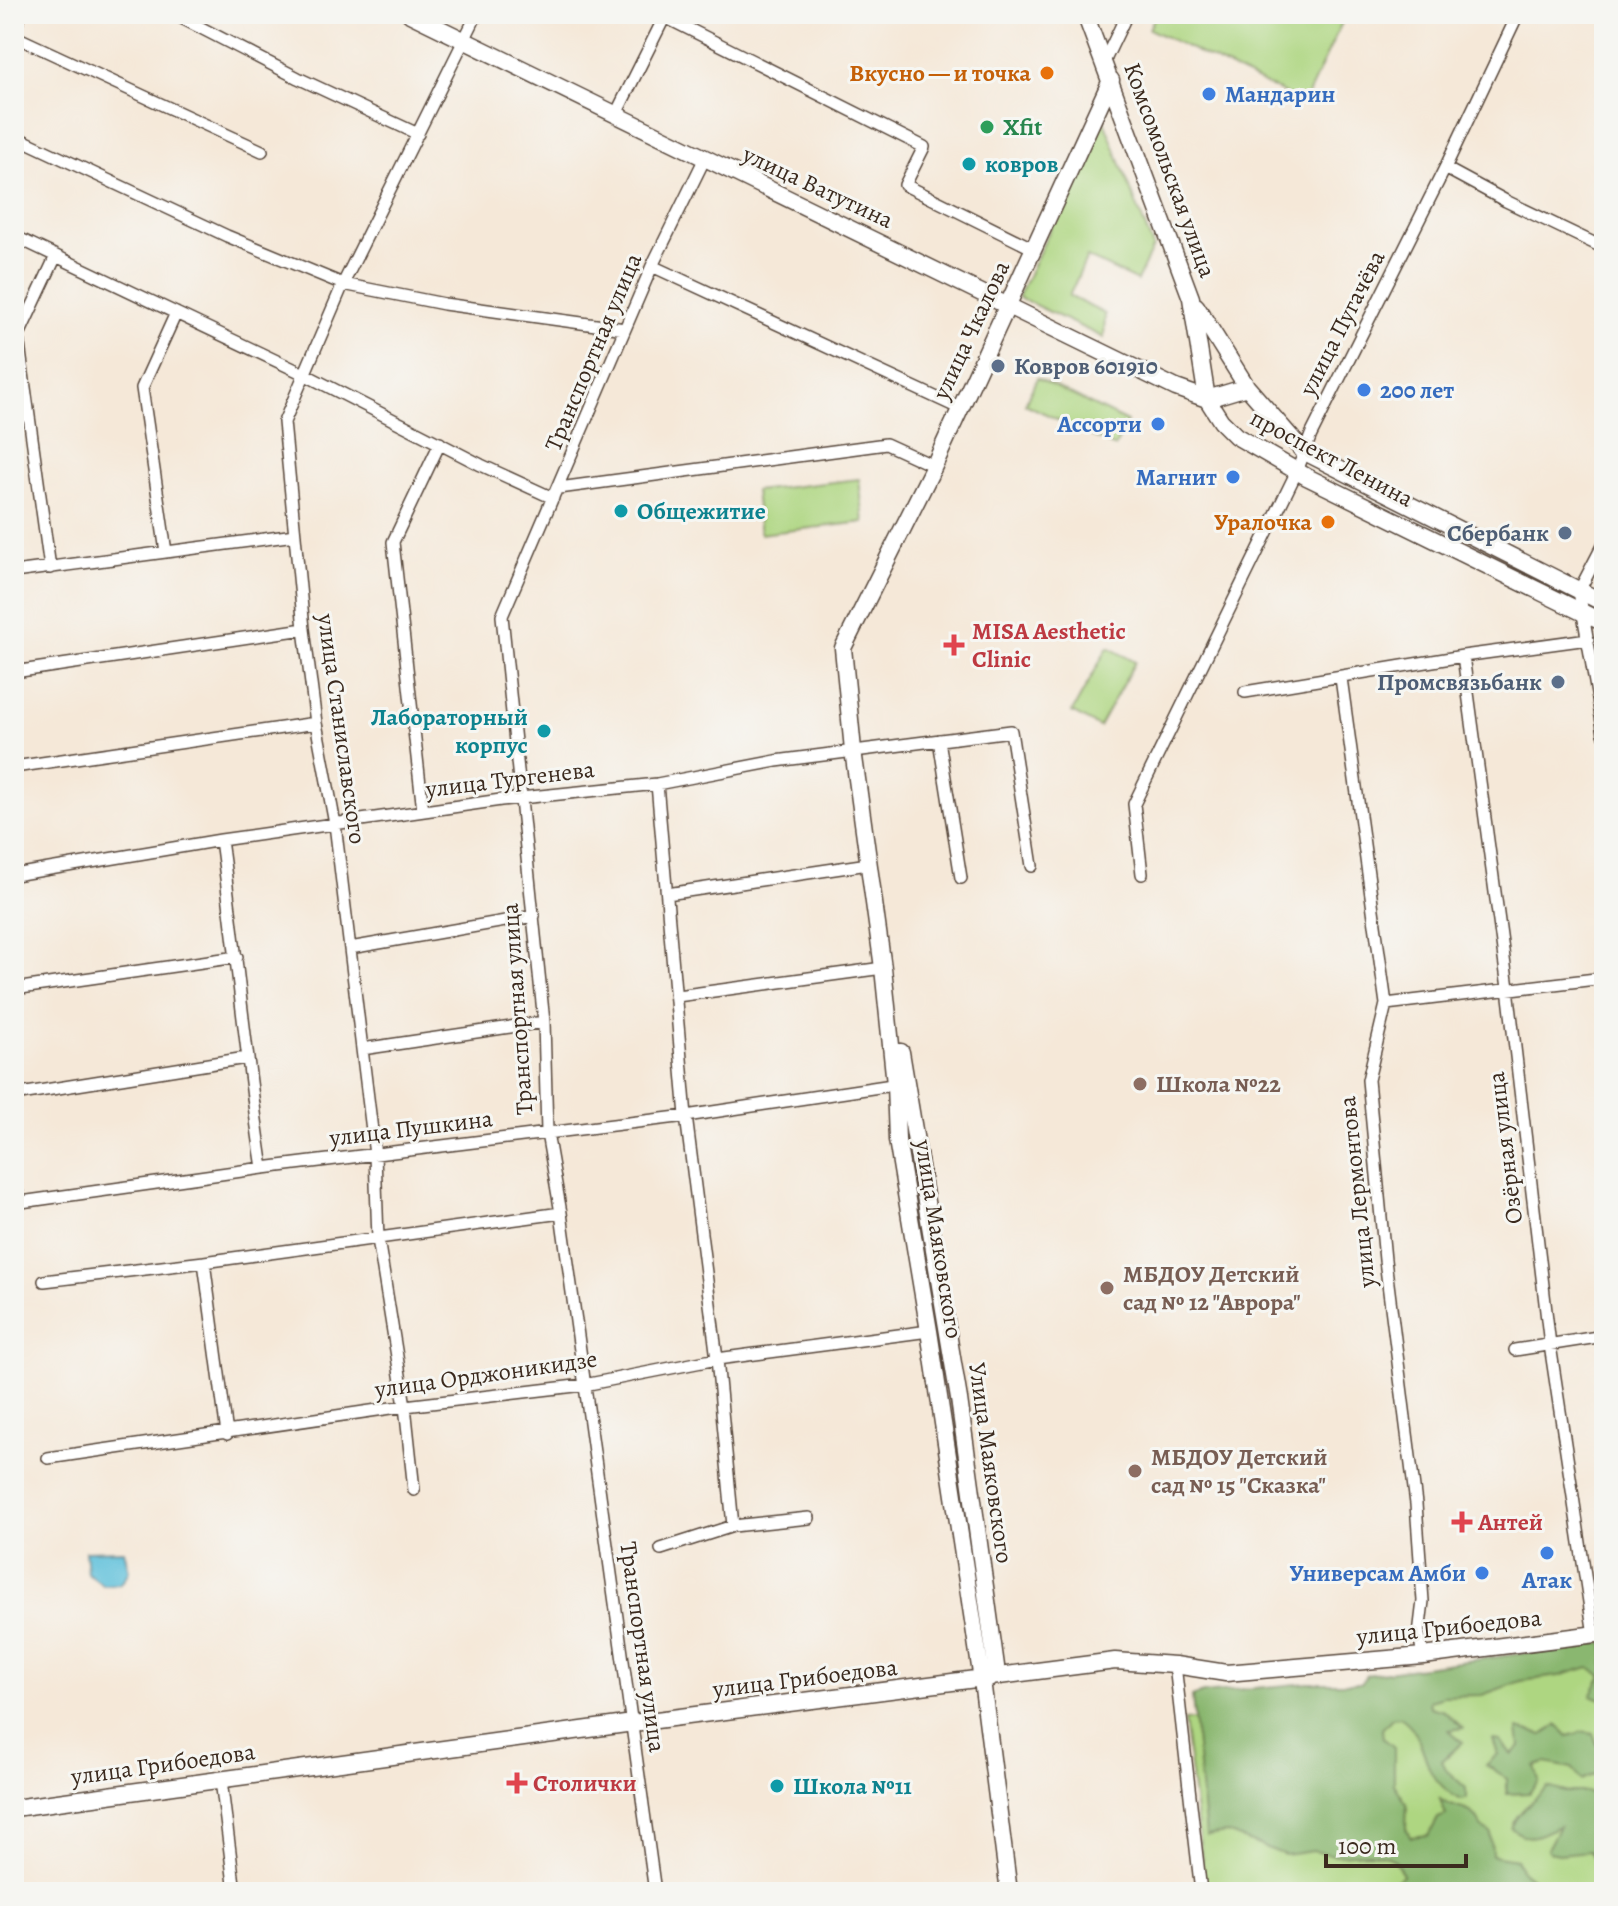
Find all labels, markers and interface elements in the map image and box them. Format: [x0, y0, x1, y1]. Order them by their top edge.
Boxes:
place label: Вкусно — и точка [849, 57, 1032, 89]
street label: Комсомольская улица [1116, 58, 1224, 282]
marker: Вкусно — и точка [1038, 64, 1056, 82]
place label: Мандарин [1225, 78, 1336, 110]
marker: Мандарин [1200, 85, 1218, 103]
place label: Xfit [1003, 111, 1042, 143]
marker: Xfit [978, 118, 996, 136]
street label: улица Ватутина [737, 138, 898, 236]
place label: ковров [985, 148, 1058, 180]
marker: ковров [960, 155, 978, 173]
street label: улица Пугачёва [1291, 245, 1392, 402]
street label: Транспортная улица [537, 248, 649, 456]
street label: улица Чкалова [924, 255, 1017, 406]
place label: Ковров 601910 [1014, 350, 1158, 382]
marker: Ковров 601910 [989, 357, 1007, 375]
place label: 200 лет [1380, 374, 1454, 406]
marker: 200 лет [1355, 381, 1373, 399]
street label: проспект Ленина [1245, 402, 1419, 514]
place label: Ассорти [1056, 408, 1142, 440]
marker: Ассорти [1149, 415, 1167, 433]
place label: Магнит [1136, 461, 1217, 493]
marker: Магнит [1224, 468, 1242, 486]
place label: Общежитие [637, 495, 766, 527]
marker: Общежитие [612, 502, 630, 520]
place label: Уралочка [1214, 506, 1313, 538]
marker: Уралочка [1319, 513, 1337, 531]
place label: Сбербанк [1447, 517, 1549, 549]
marker: Сбербанк [1556, 524, 1574, 542]
street label: улица Станиславского [310, 611, 374, 846]
place label: MISA Aesthetic Clinic [972, 615, 1126, 675]
marker: MISA Aesthetic Clinic [943, 634, 965, 656]
place label: Промсвязьбанк [1377, 666, 1542, 698]
marker: Промсвязьбанк [1549, 673, 1567, 691]
place label: Лабораторный корпус [371, 701, 528, 761]
marker: Лабораторный корпус [535, 722, 553, 740]
street label: улица Тургенева [423, 753, 596, 805]
street label: Транспортная улица [494, 902, 540, 1116]
place label: Школа №22 [1156, 1068, 1281, 1100]
street label: Озёрная улица [1480, 1070, 1530, 1226]
marker: Школа №22 [1131, 1075, 1149, 1093]
street label: улица Лермонтова [1331, 1095, 1383, 1290]
street label: улица Пушкина [326, 1102, 495, 1154]
street label: улица Маяковского [907, 1136, 971, 1341]
place label: МБДОУ Детский сад № 12 "Аврора" [1123, 1258, 1301, 1318]
marker: МБДОУ Детский сад № 12 "Аврора" [1098, 1279, 1116, 1297]
street label: улица Орджоникидзе [372, 1343, 599, 1406]
street label: Улица Маяковского [961, 1361, 1021, 1565]
place label: МБДОУ Детский сад № 15 "Сказка" [1151, 1441, 1327, 1501]
marker: МБДОУ Детский сад № 15 "Сказка" [1126, 1462, 1144, 1480]
place label: Антей [1477, 1506, 1543, 1538]
marker: Антей [1453, 1513, 1471, 1531]
street label: Транспортная улица [612, 1540, 674, 1754]
marker: Атак [1538, 1544, 1556, 1562]
place label: Универсам Амби [1289, 1557, 1466, 1589]
marker: Универсам Амби [1473, 1564, 1491, 1582]
place label: Атак [1521, 1564, 1572, 1596]
street label: улица Грибоедова [1354, 1601, 1543, 1653]
street label: улица Грибоедова [710, 1651, 899, 1705]
street label: улица Грибоедова [68, 1735, 257, 1793]
place label: Столички [533, 1767, 637, 1799]
place label: Школа №11 [793, 1770, 912, 1802]
marker: Столички [508, 1774, 526, 1792]
marker: Школа №11 [768, 1777, 786, 1795]
scale bar [1326, 1818, 1466, 1868]
text: 100 m [1338, 1830, 1397, 1862]

